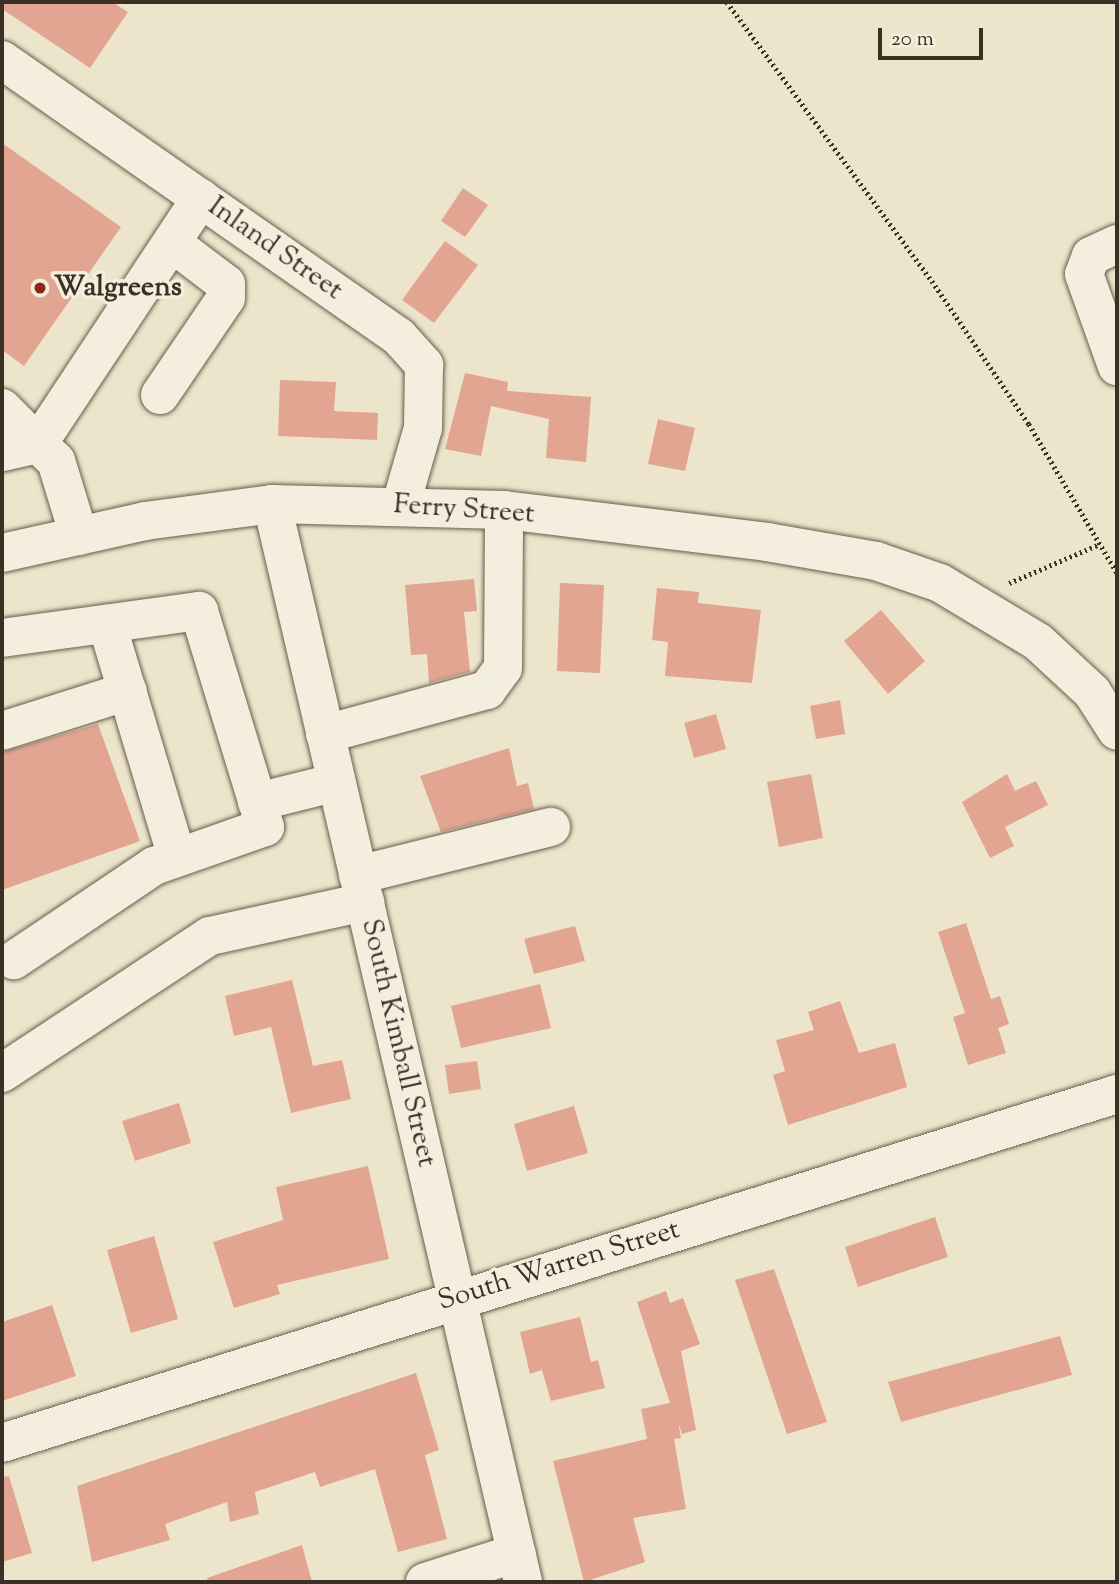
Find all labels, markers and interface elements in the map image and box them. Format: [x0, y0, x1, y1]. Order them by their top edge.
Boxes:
scale bar [881, 14, 986, 58]
text: 20 m [891, 25, 934, 55]
street label: Inland Street [201, 190, 349, 308]
place label: Walgreens [54, 271, 182, 305]
marker: Walgreens [32, 280, 48, 296]
street label: Ferry Street [392, 488, 536, 532]
street label: South Kimball Street [353, 916, 443, 1170]
street label: South Warren Street [434, 1213, 684, 1319]

